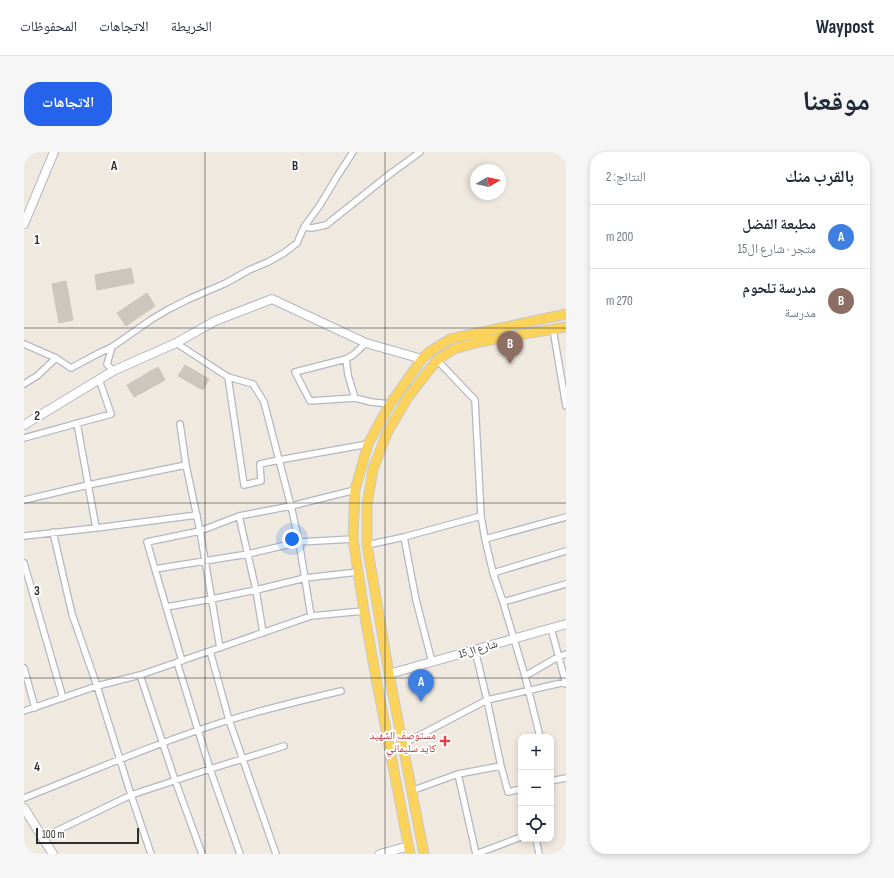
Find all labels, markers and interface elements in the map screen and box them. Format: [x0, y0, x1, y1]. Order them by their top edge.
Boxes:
text: Waypost [816, 16, 874, 39]
text: المحفوظات [20, 18, 77, 35]
text: الاتجاهات [99, 18, 149, 35]
text: الخريطة [171, 18, 212, 35]
button: الاتجاهات [24, 82, 112, 126]
text: موقعنا [802, 85, 870, 118]
text: A [110, 158, 118, 174]
text: B [292, 158, 298, 174]
north arrow [470, 164, 506, 200]
text: بالقرب منك [785, 167, 854, 187]
text: النتائج: 2 [606, 169, 646, 185]
text: مطبعة الفضل [742, 215, 816, 234]
text: 200 m [606, 229, 633, 245]
text: A [838, 229, 844, 245]
text: 1 [34, 232, 40, 248]
text: متجر · شارع ال15 [737, 241, 816, 257]
text: مدرسة تلحوم [743, 279, 816, 298]
text: 270 m [606, 293, 633, 309]
text: B [838, 293, 844, 309]
text: مدرسة [784, 305, 816, 321]
pin: B [497, 331, 523, 364]
text: 2 [34, 408, 40, 424]
your location [282, 529, 302, 549]
text: 3 [34, 583, 40, 599]
street label: شارع ال15 [457, 637, 499, 661]
pin: A [408, 669, 434, 702]
place label: مستوصف الشهيد كايد سليماني [370, 729, 436, 756]
map controls [518, 734, 554, 842]
button: + [518, 734, 554, 770]
marker: مستوصف الشهيد كايد سليماني [439, 735, 451, 747]
text: 4 [34, 759, 40, 775]
button: − [518, 770, 554, 806]
button: locate [518, 806, 554, 842]
scale bar [36, 826, 139, 845]
text: 100 m [42, 828, 64, 841]

